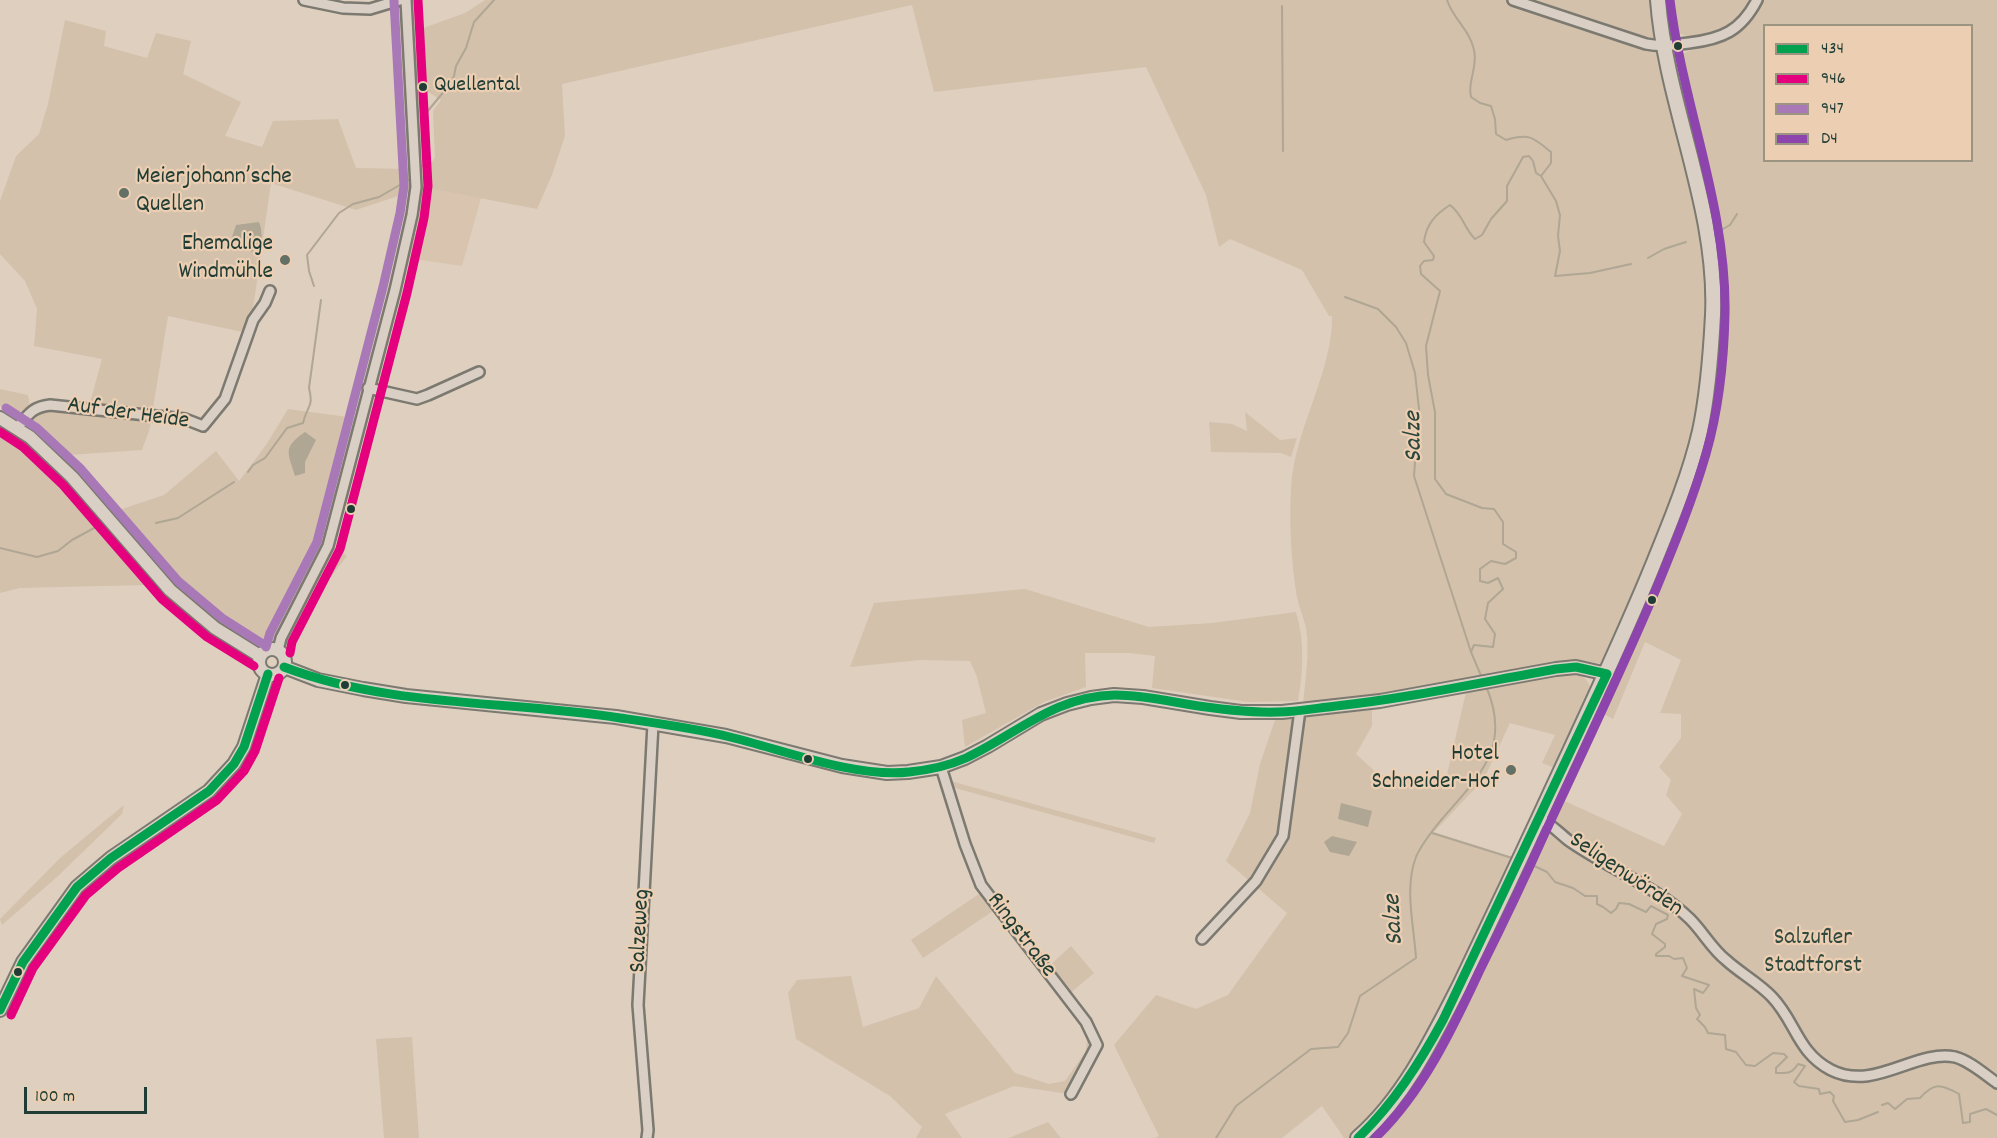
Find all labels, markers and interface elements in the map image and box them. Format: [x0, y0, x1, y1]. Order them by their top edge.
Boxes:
legend [1763, 24, 1973, 162]
text: 434 [1821, 37, 1844, 62]
unlabelled marker [1672, 40, 1684, 52]
text: 946 [1821, 67, 1846, 92]
place label: Quellental [434, 74, 520, 100]
marker: Quellental [417, 81, 429, 93]
text: 947 [1821, 97, 1844, 122]
text: D4 [1821, 127, 1838, 152]
place label: Meierjohann’sche Quellen [136, 165, 292, 221]
marker: Meierjohann’sche Quellen [117, 186, 131, 200]
place label: Ehemalige Windmühle [178, 232, 273, 288]
marker: Ehemalige Windmühle [278, 253, 292, 267]
street label: Auf der Heide [65, 392, 191, 438]
water label: Salze [1400, 411, 1432, 463]
unlabelled marker [345, 503, 357, 515]
unlabelled marker [1646, 594, 1658, 606]
unlabelled marker [339, 679, 351, 691]
place label: Hotel Schneider-Hof [1371, 742, 1499, 798]
unlabelled marker [802, 753, 814, 765]
marker: Hotel Schneider-Hof [1504, 763, 1518, 777]
street label: Seligenwörden [1562, 827, 1688, 925]
street label: Salzeweg [625, 888, 659, 974]
street label: Ringstraße [979, 888, 1061, 984]
water label: Salze [1379, 894, 1413, 946]
park label: Salzufler Stadtforst [1764, 926, 1862, 982]
unlabelled marker [12, 966, 24, 978]
scale bar [27, 1075, 150, 1113]
text: 100 m [35, 1085, 75, 1110]

